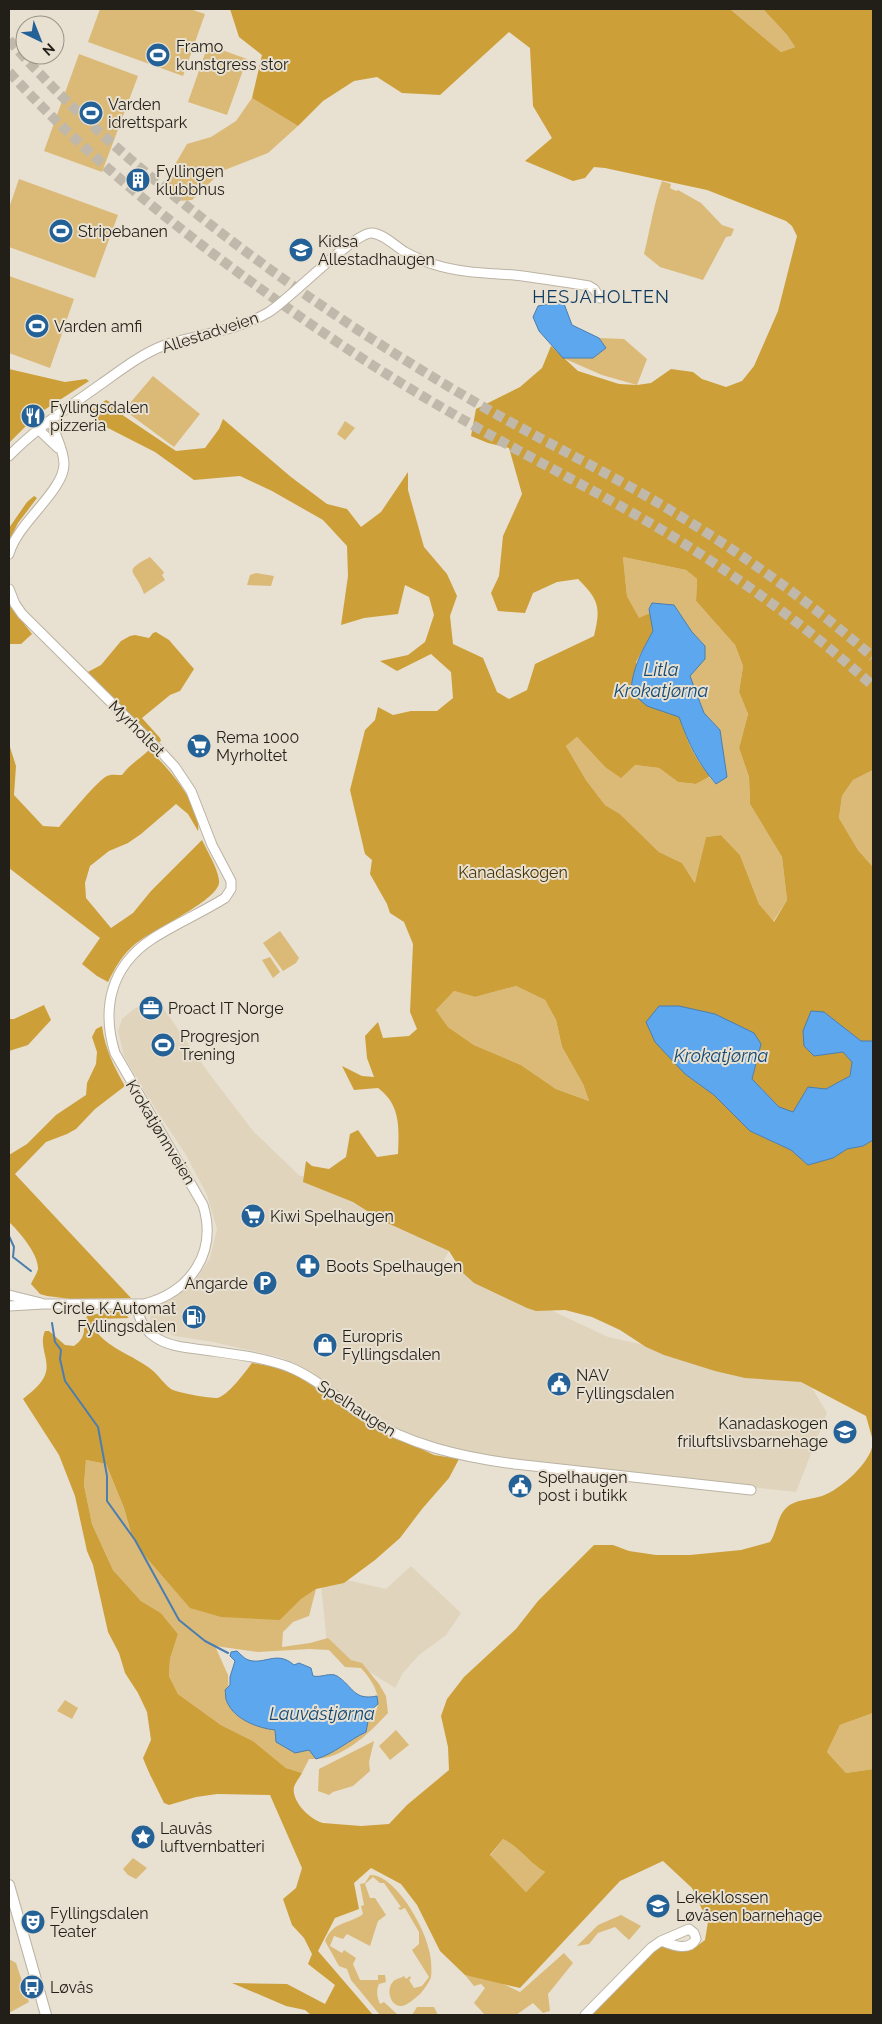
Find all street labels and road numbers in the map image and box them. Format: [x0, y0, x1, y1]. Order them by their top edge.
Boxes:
street label: Allestadveien [159, 308, 261, 357]
street label: Myrholtet [105, 696, 169, 761]
street label: Krokatjønnveien [122, 1076, 199, 1188]
street label: Spelhaugen [314, 1376, 399, 1441]

